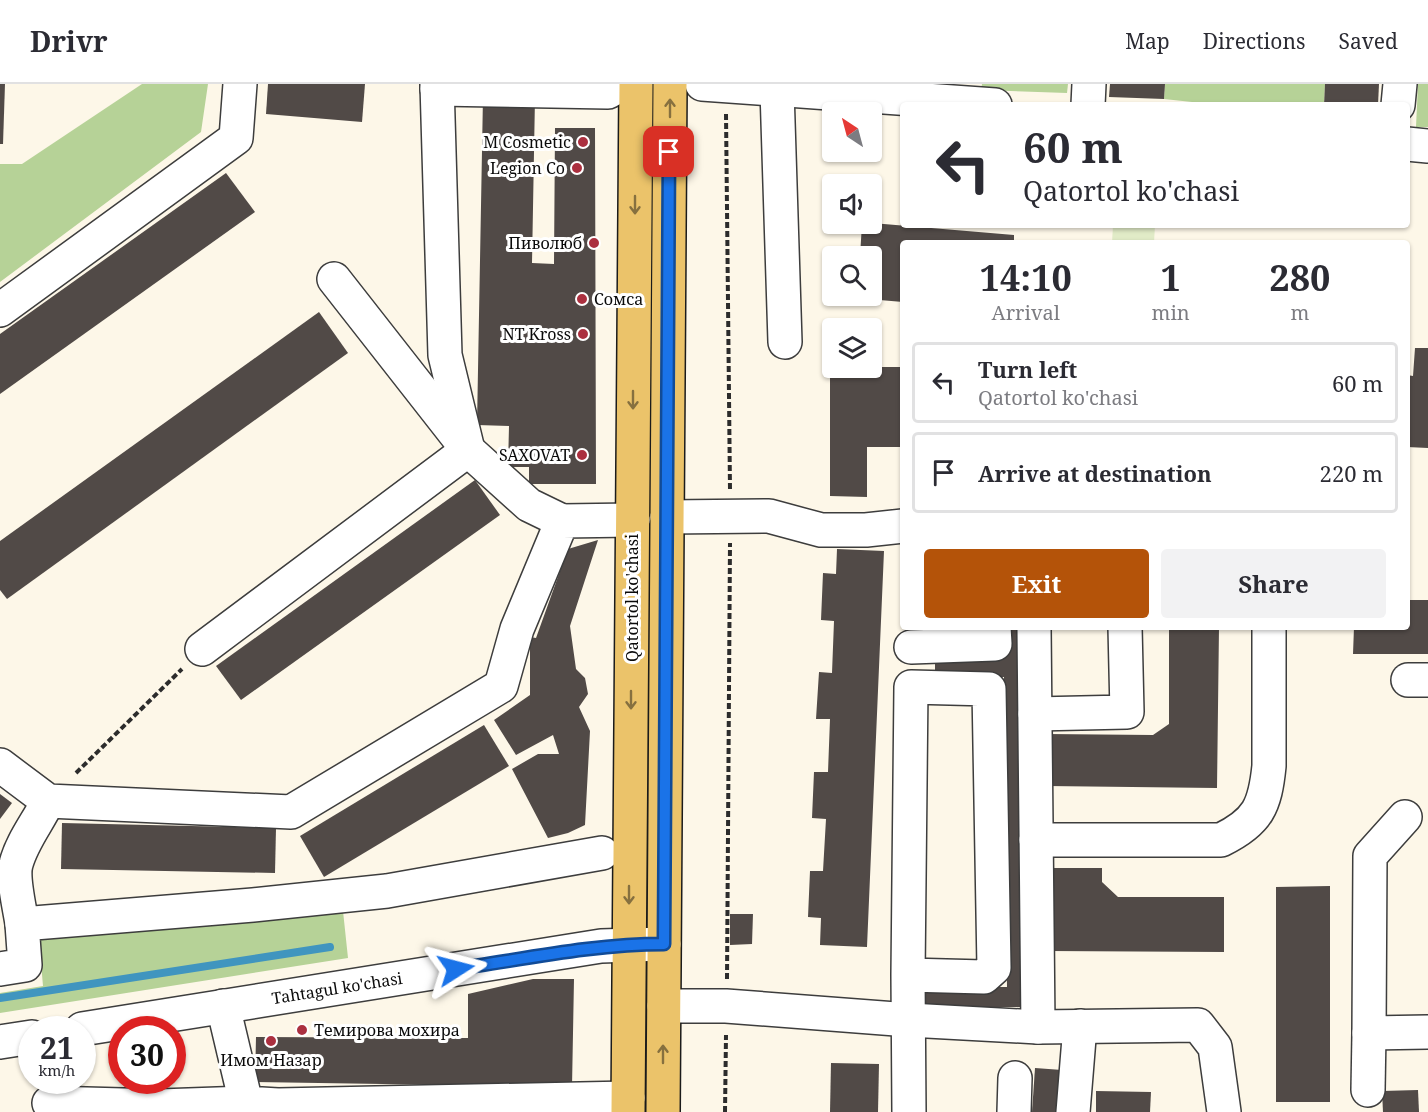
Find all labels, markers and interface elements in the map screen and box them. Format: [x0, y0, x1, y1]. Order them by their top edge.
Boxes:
text: Drivr [30, 22, 108, 60]
text: Map [1125, 27, 1170, 55]
text: Directions [1203, 27, 1305, 55]
text: Saved [1338, 27, 1398, 55]
one-way arrow [664, 99, 676, 119]
north arrow [822, 102, 882, 162]
map controls [822, 102, 882, 378]
text: 60 m [1023, 118, 1123, 175]
pin [643, 126, 694, 177]
icon: left [924, 126, 1002, 204]
place label: M Cosmetic [483, 131, 571, 153]
marker: M Cosmetic [576, 135, 590, 149]
icon: arrive [652, 135, 685, 168]
place label: Legion Co [490, 157, 565, 179]
marker: Legion Co [570, 161, 584, 175]
text: Qatortol ko'chasi [1023, 172, 1239, 209]
button: sound [822, 174, 882, 234]
one-way arrow [629, 195, 641, 215]
place label: Пиволюб [508, 232, 582, 254]
marker: Пиволюб [587, 236, 601, 250]
button: search [822, 246, 882, 306]
text: 14:10 [980, 253, 1072, 302]
text: 1 [1160, 253, 1181, 302]
text: 280 [1269, 253, 1330, 302]
place label: Сомса [594, 288, 643, 310]
marker: Сомса [575, 292, 589, 306]
text: Arrival [992, 299, 1060, 326]
text: min [1152, 299, 1190, 326]
text: m [1290, 299, 1309, 326]
button: layers [822, 318, 882, 378]
place label: NT Kross [502, 323, 571, 345]
marker: NT Kross [576, 327, 590, 341]
text: Turn left [978, 354, 1077, 384]
icon: left [927, 366, 960, 399]
text: 60 m [1332, 368, 1383, 398]
text: Qatortol ko'chasi [978, 384, 1138, 411]
one-way arrow [628, 390, 639, 410]
place label: SAXOVAT [499, 444, 570, 466]
marker: SAXOVAT [575, 448, 589, 462]
icon: arrive [927, 456, 960, 489]
text: Arrive at destination [978, 458, 1212, 488]
text: 220 m [1320, 458, 1383, 488]
street label: Qatortol ko'chasi [621, 534, 643, 662]
button: Exit [924, 549, 1149, 618]
button: Share [1161, 549, 1386, 618]
one-way arrow [625, 690, 637, 710]
one-way arrow [623, 885, 635, 905]
position arrow [424, 937, 488, 1001]
street label: Tahtagul ko'chasi [270, 967, 404, 1009]
speed limit sign: 30 [108, 1016, 186, 1094]
place label: Темирова мохира [314, 1019, 460, 1041]
marker: Темирова мохира [295, 1023, 309, 1037]
text: 21 [40, 1027, 74, 1068]
marker: Имом Назар [264, 1034, 278, 1048]
one-way arrow [657, 1044, 669, 1064]
place label: Имом Назар [220, 1049, 322, 1071]
text: km/h [39, 1060, 75, 1080]

